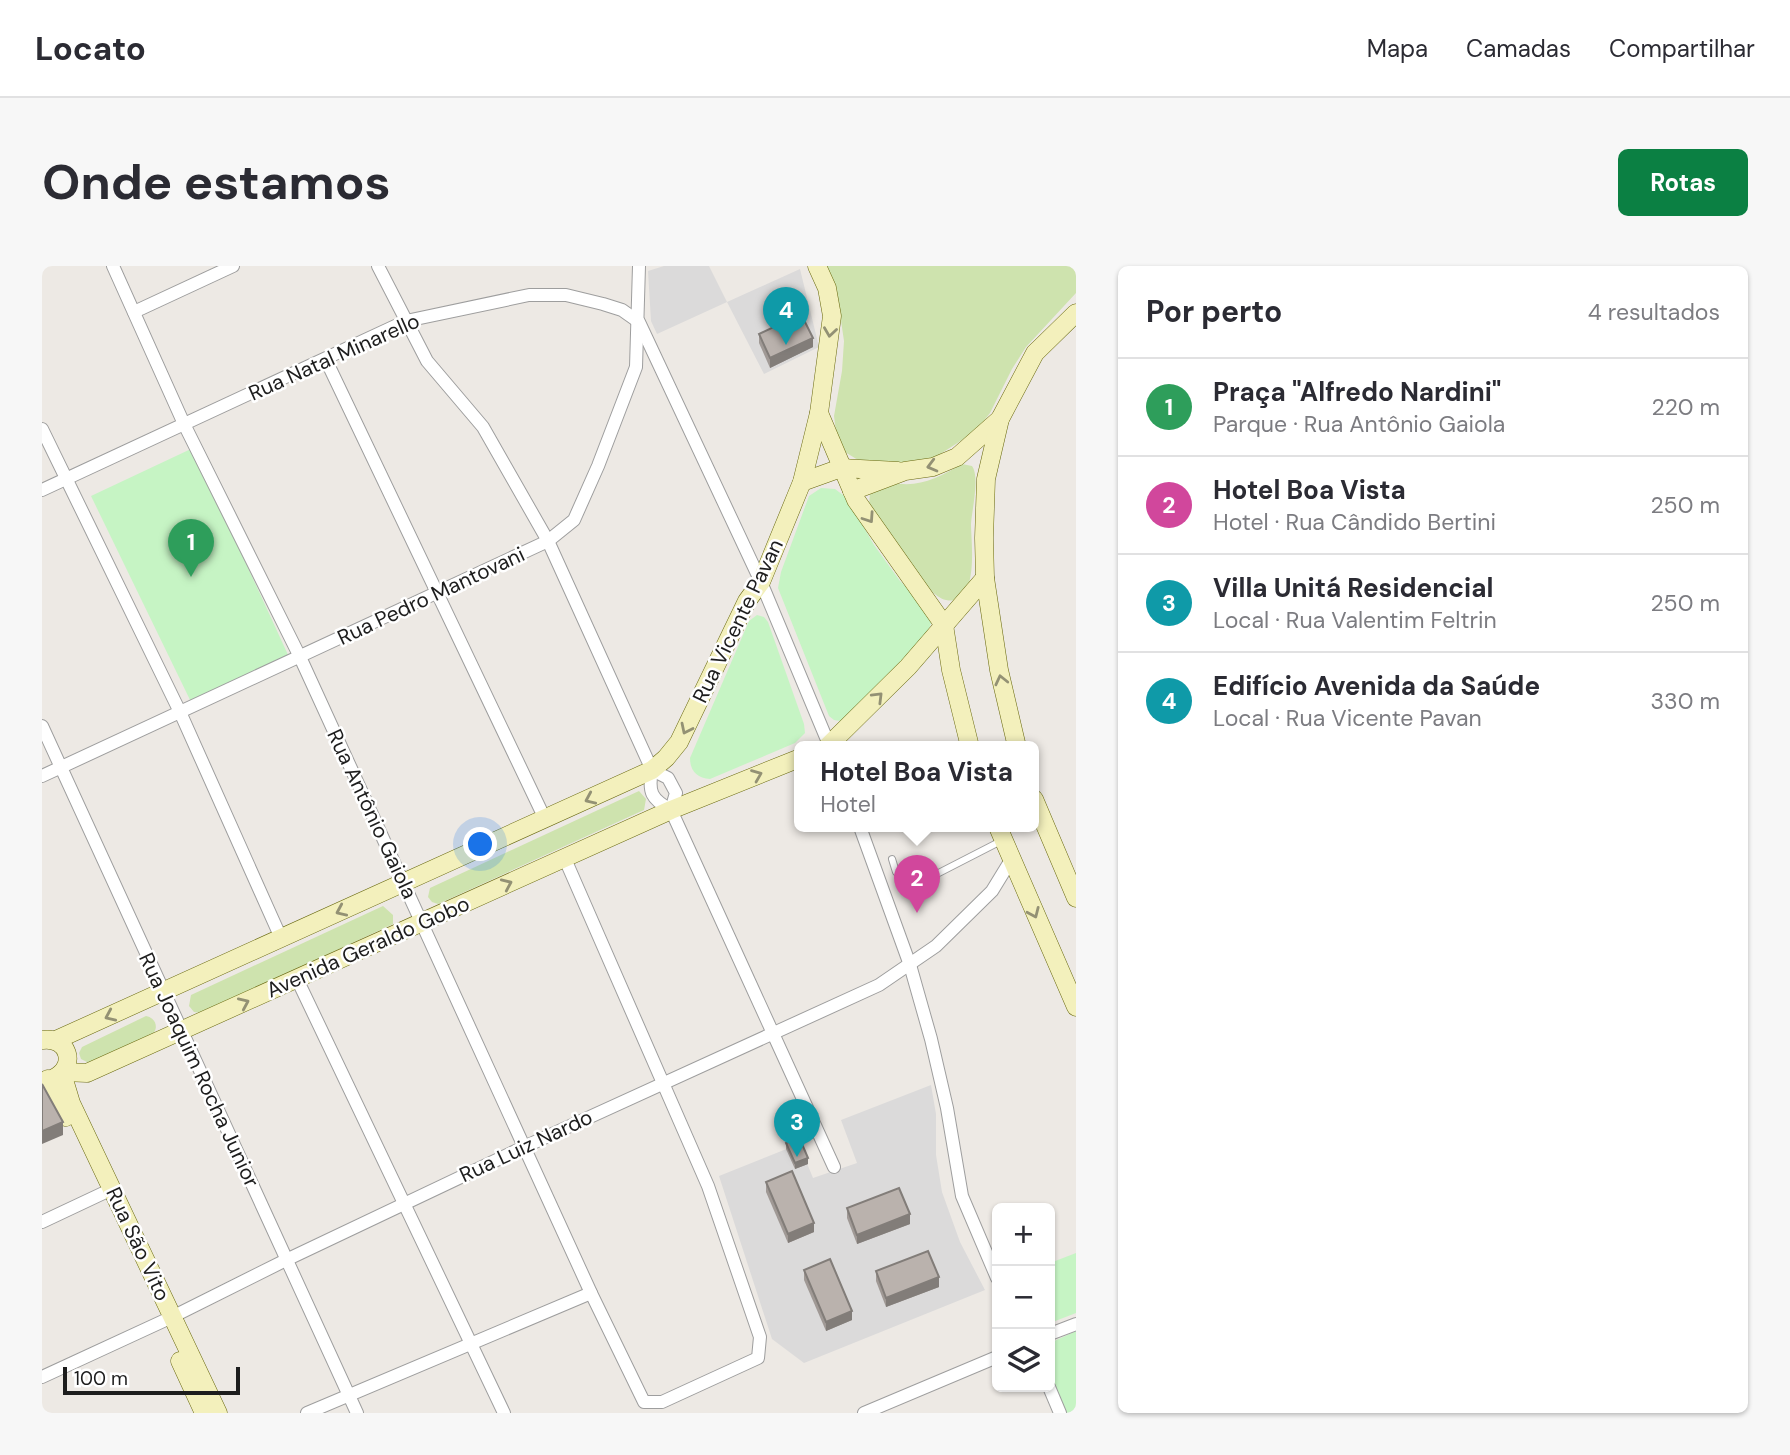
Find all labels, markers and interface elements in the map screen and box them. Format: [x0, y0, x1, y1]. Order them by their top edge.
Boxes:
text: Locato [35, 27, 146, 70]
text: Mapa [1367, 33, 1428, 64]
text: Camadas [1466, 33, 1571, 64]
text: Compartilhar [1609, 33, 1755, 64]
button: Rotas [1618, 149, 1748, 216]
text: Onde estamos [42, 150, 391, 214]
pin: 4 [763, 287, 809, 345]
text: Por perto [1146, 292, 1282, 331]
text: 4 resultados [1588, 297, 1720, 327]
street label: Rua Natal Minarello [244, 307, 424, 407]
one-way arrow [822, 326, 837, 338]
text: Praça "Alfredo Nardini" [1213, 375, 1501, 409]
text: 1 [1165, 392, 1173, 422]
text: 220 m [1651, 392, 1720, 422]
text: Parque · Rua Antônio Gaiola [1213, 409, 1505, 439]
one-way arrow [926, 457, 938, 472]
text: Hotel Boa Vista [1213, 473, 1406, 507]
text: 2 [1162, 490, 1176, 520]
text: 250 m [1650, 490, 1720, 520]
text: Hotel · Rua Cândido Bertini [1213, 507, 1496, 537]
one-way arrow [861, 511, 874, 524]
pin: 1 [168, 519, 214, 577]
street label: Rua Vicente Pavan [686, 535, 790, 707]
street label: Rua Pedro Mantovani [333, 540, 529, 652]
text: Villa Unitá Residencial [1213, 571, 1493, 605]
text: 3 [1162, 588, 1176, 618]
text: 250 m [1650, 588, 1720, 618]
text: Local · Rua Valentim Feltrin [1213, 605, 1497, 635]
text: Edifício Avenida da Saúde [1213, 669, 1540, 703]
one-way arrow [995, 674, 1009, 686]
text: 4 [1162, 686, 1176, 716]
text: 330 m [1650, 686, 1720, 716]
one-way arrow [870, 693, 882, 705]
text: Local · Rua Vicente Pavan [1213, 703, 1482, 733]
one-way arrow [680, 722, 694, 734]
street label: Rua Antônio Gaiola [320, 725, 424, 903]
popup [794, 741, 1039, 832]
text: Hotel Boa Vista [820, 755, 1013, 789]
one-way arrow [750, 770, 762, 784]
text: Hotel [820, 789, 876, 819]
one-way arrow [584, 791, 597, 805]
your location [463, 827, 497, 861]
pin: 2 [894, 855, 940, 913]
one-way arrow [500, 878, 512, 892]
street label: Avenida Geraldo Gobo [262, 890, 474, 1004]
one-way arrow [336, 903, 348, 917]
one-way arrow [1026, 905, 1040, 918]
street label: Rua Joaquim Rocha Junior [132, 948, 266, 1192]
one-way arrow [237, 997, 249, 1011]
one-way arrow [104, 1008, 117, 1022]
pin: 3 [774, 1099, 820, 1157]
street label: Rua Luiz Nardo [455, 1103, 597, 1189]
street label: Rua São Vito [99, 1183, 177, 1305]
map controls [992, 1203, 1055, 1392]
button: + [992, 1203, 1055, 1266]
button: − [992, 1266, 1055, 1329]
button: layers [992, 1329, 1055, 1392]
scale bar [63, 1364, 240, 1396]
text: 100 m [74, 1366, 128, 1391]

